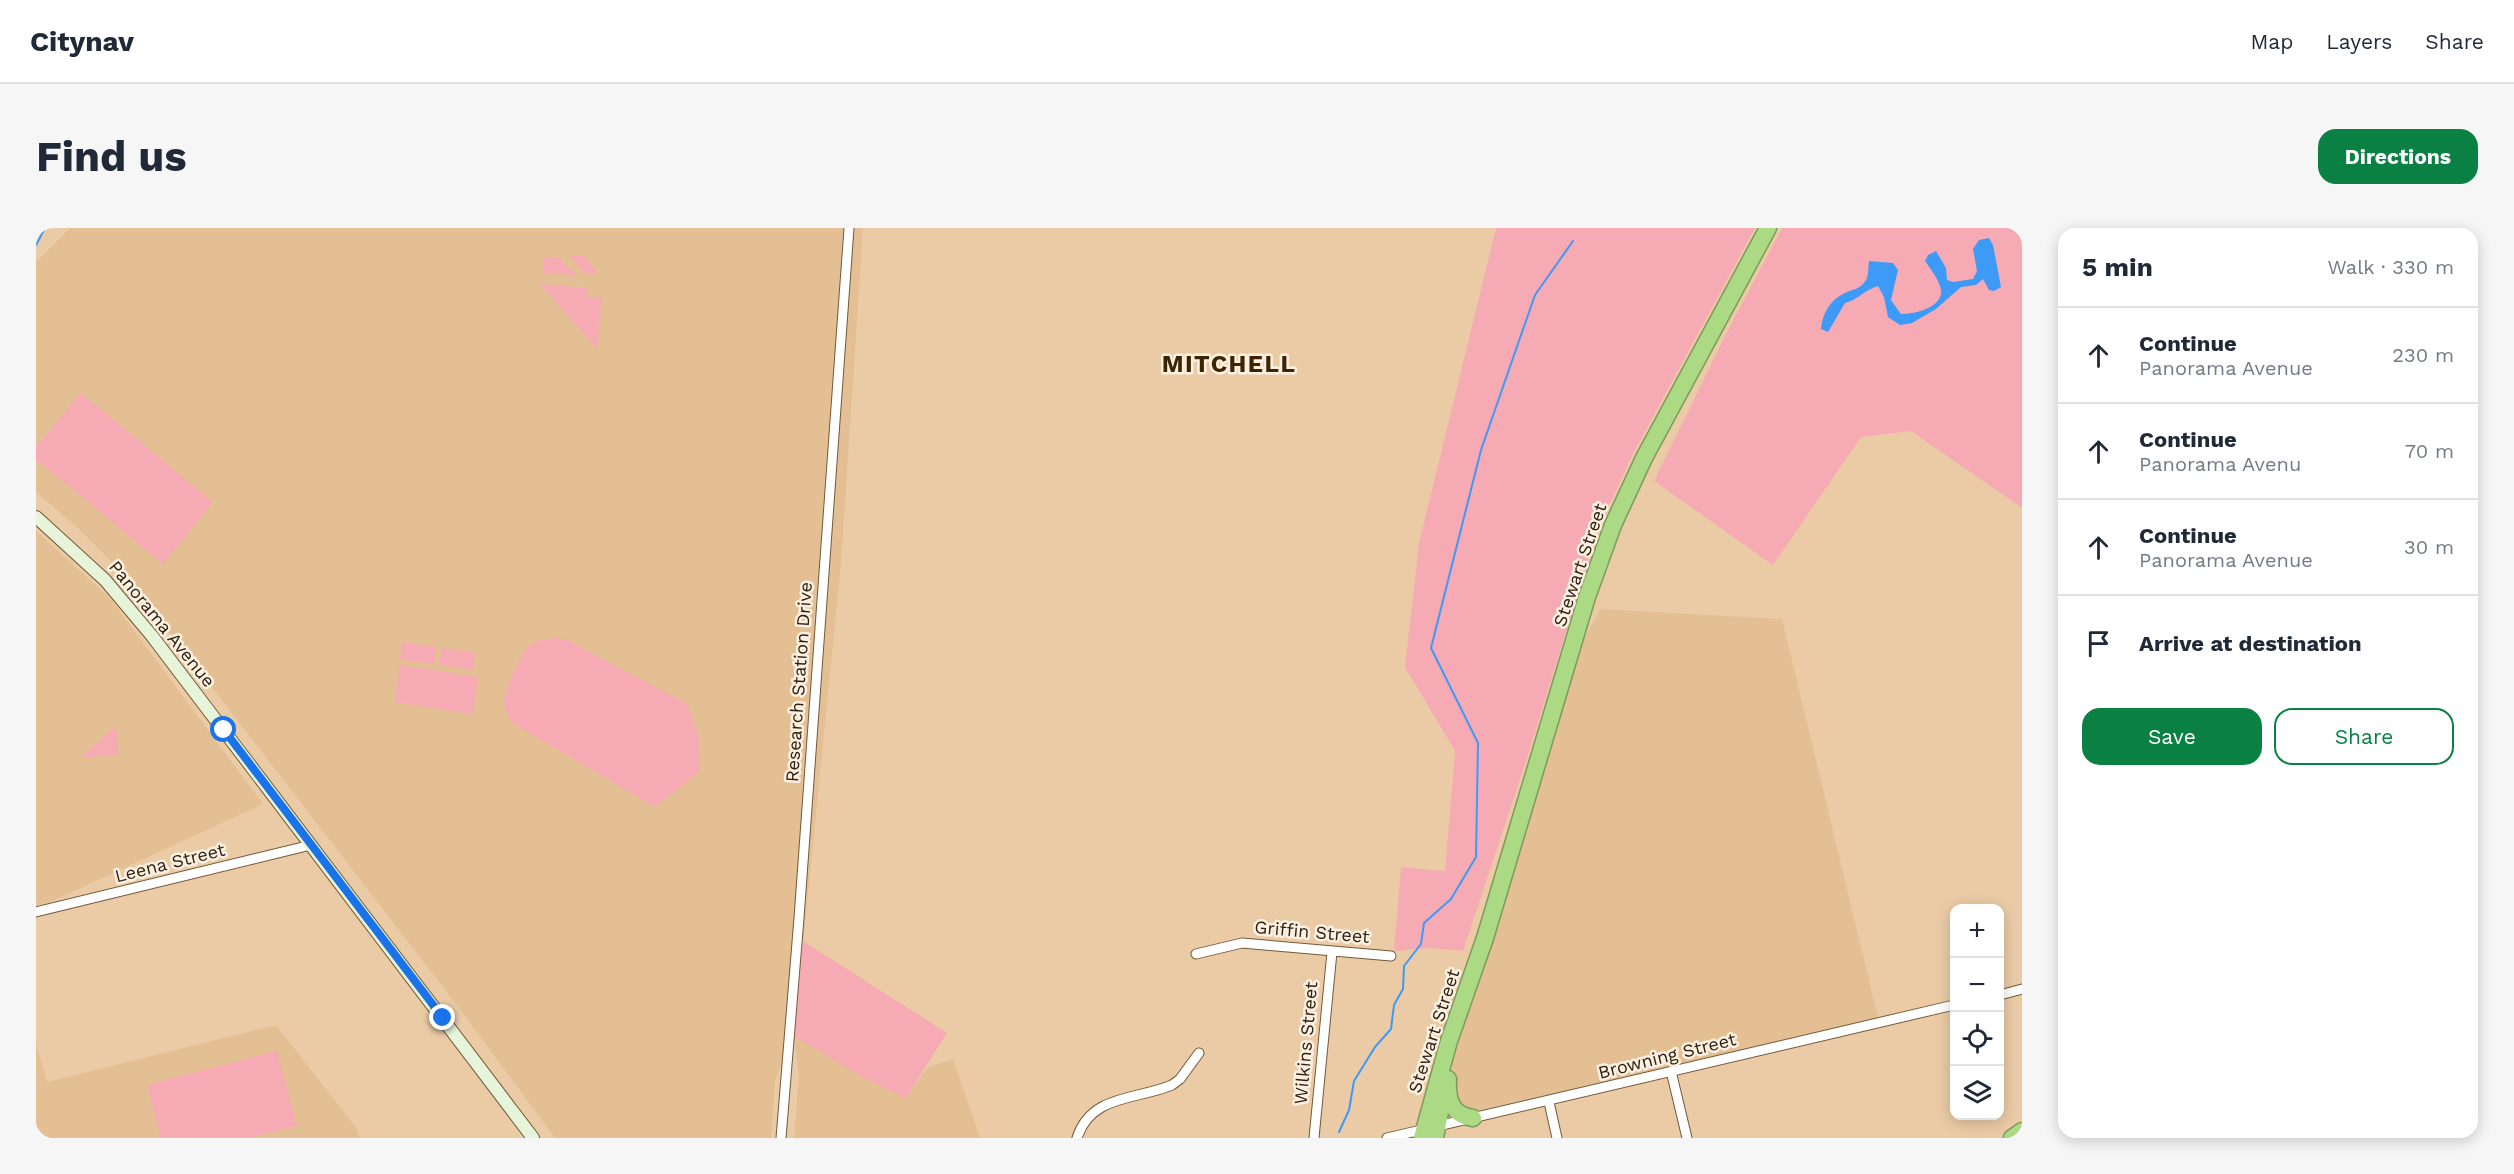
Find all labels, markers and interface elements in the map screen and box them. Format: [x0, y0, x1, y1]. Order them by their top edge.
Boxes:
text: Citynav [30, 25, 134, 58]
text: Map [2250, 29, 2293, 54]
text: Layers [2326, 29, 2392, 54]
text: Share [2425, 29, 2484, 54]
button: Directions [2318, 129, 2478, 184]
text: Find us [36, 132, 187, 181]
text: 5 min [2082, 252, 2153, 282]
text: Walk · 330 m [2327, 255, 2454, 279]
text: Continue [2139, 331, 2237, 356]
icon: ahead [2082, 339, 2115, 372]
text: 230 m [2392, 343, 2454, 367]
district label: MITCHELL [1162, 350, 1296, 378]
text: Panorama Avenue [2139, 356, 2313, 380]
text: Continue [2139, 427, 2237, 452]
icon: ahead [2082, 435, 2115, 468]
text: 70 m [2405, 439, 2454, 463]
text: Panorama Avenu [2139, 452, 2301, 476]
street label: Stewart Street [1549, 500, 1611, 629]
text: Continue [2139, 523, 2237, 548]
icon: ahead [2082, 531, 2115, 564]
text: 30 m [2404, 535, 2454, 559]
text: Panorama Avenue [2139, 548, 2313, 572]
street label: Panorama Avenue [105, 556, 220, 691]
street label: Research Station Drive [781, 581, 816, 783]
icon: arrive [2082, 627, 2115, 660]
text: Arrive at destination [2139, 631, 2362, 656]
button: Save [2082, 708, 2262, 765]
button: Share [2274, 708, 2454, 765]
route start [210, 716, 236, 742]
street label: Leena Street [113, 839, 227, 886]
map controls [1950, 904, 2004, 1120]
button: + [1950, 904, 2004, 958]
street label: Griffin Street [1254, 916, 1371, 947]
button: − [1950, 958, 2004, 1012]
street label: Stewart Street [1404, 966, 1464, 1095]
street label: Wilkins Street [1290, 980, 1321, 1105]
route end [429, 1004, 455, 1030]
button: locate [1950, 1012, 2004, 1066]
street label: Browning Street [1596, 1028, 1738, 1083]
button: layers [1950, 1066, 2004, 1120]

